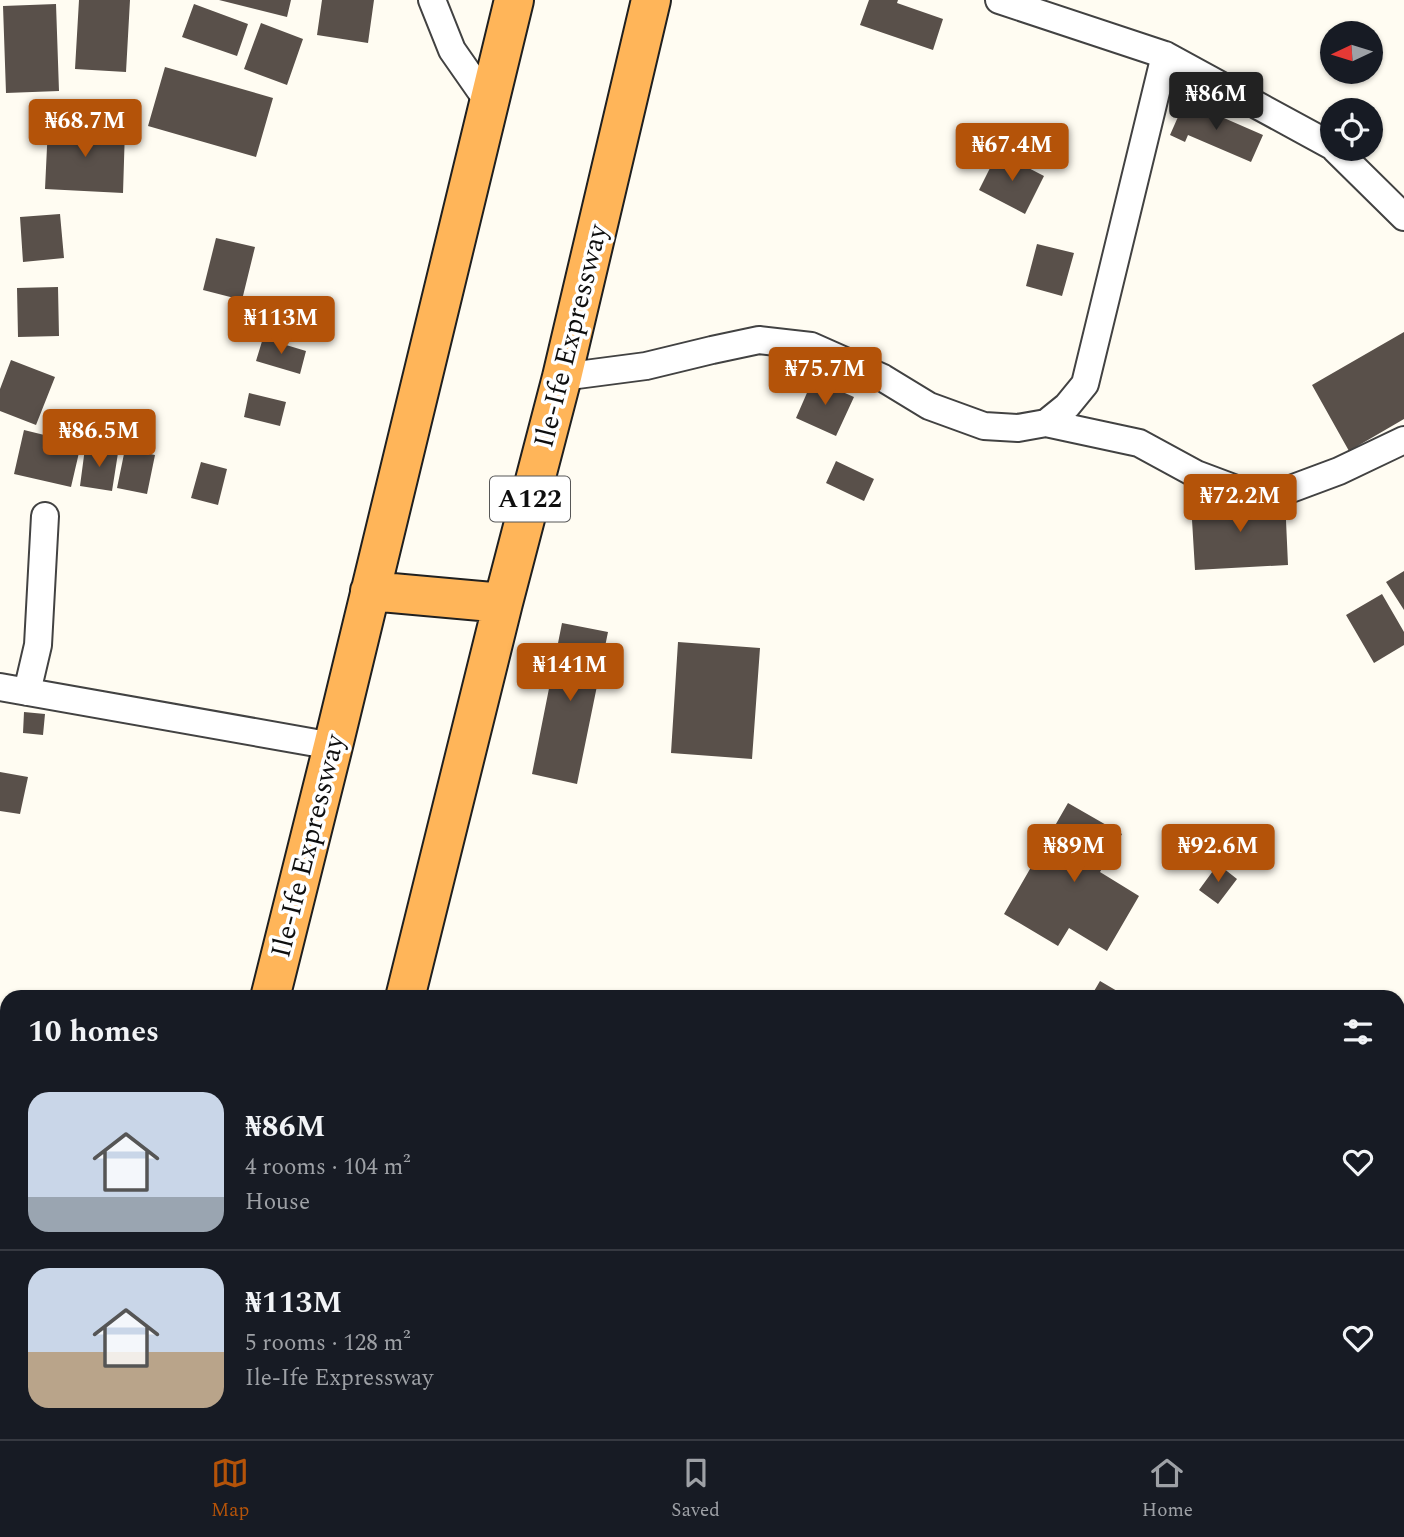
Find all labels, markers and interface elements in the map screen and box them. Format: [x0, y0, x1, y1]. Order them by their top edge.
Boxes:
north arrow [1320, 21, 1382, 84]
map controls [1320, 21, 1383, 161]
pin: ₦86M [1175, 72, 1257, 132]
text: ₦86M [1185, 77, 1247, 112]
button: locate [1320, 98, 1383, 161]
pin: ₦68.7M [28, 100, 142, 159]
text: ₦68.7M [45, 104, 125, 139]
pin: ₦67.4M [955, 124, 1069, 183]
text: ₦67.4M [972, 128, 1052, 163]
street label: Ile-Ife Expressway [522, 218, 620, 452]
pin: ₦113M [232, 296, 330, 356]
text: ₦113M [244, 301, 318, 336]
pin: ₦75.7M [768, 348, 882, 407]
text: ₦75.7M [785, 352, 865, 387]
pin: ₦86.5M [42, 410, 156, 469]
text: ₦86.5M [59, 414, 139, 449]
pin: ₦72.2M [1183, 475, 1297, 534]
road number: A122 [490, 477, 570, 522]
text: ₦72.2M [1200, 479, 1280, 514]
pin: ₦141M [521, 644, 619, 703]
text: ₦141M [533, 648, 607, 683]
street label: Ile-Ife Expressway [259, 728, 357, 962]
pin: ₦89M [1033, 824, 1115, 884]
pin: ₦92.6M [1161, 824, 1275, 884]
text: ₦89M [1043, 829, 1105, 864]
text: ₦92.6M [1178, 829, 1258, 864]
text: 10 homes [28, 1009, 159, 1055]
icon: filters [1339, 1013, 1377, 1051]
text: ₦86M [245, 1104, 325, 1150]
icon: home [84, 1120, 168, 1204]
icon: heart [1339, 1143, 1377, 1181]
text: 4 rooms · 104 m² [245, 1150, 411, 1185]
text: House [245, 1185, 310, 1220]
text: ₦113M [245, 1280, 342, 1326]
icon: home [84, 1296, 168, 1380]
icon: heart [1339, 1319, 1377, 1357]
text: 5 rooms · 128 m² [245, 1326, 411, 1361]
text: Ile-Ife Expressway [245, 1361, 433, 1396]
tab: Map [211, 1454, 249, 1525]
tab: Saved [671, 1454, 720, 1525]
tab: Home [1142, 1454, 1193, 1525]

